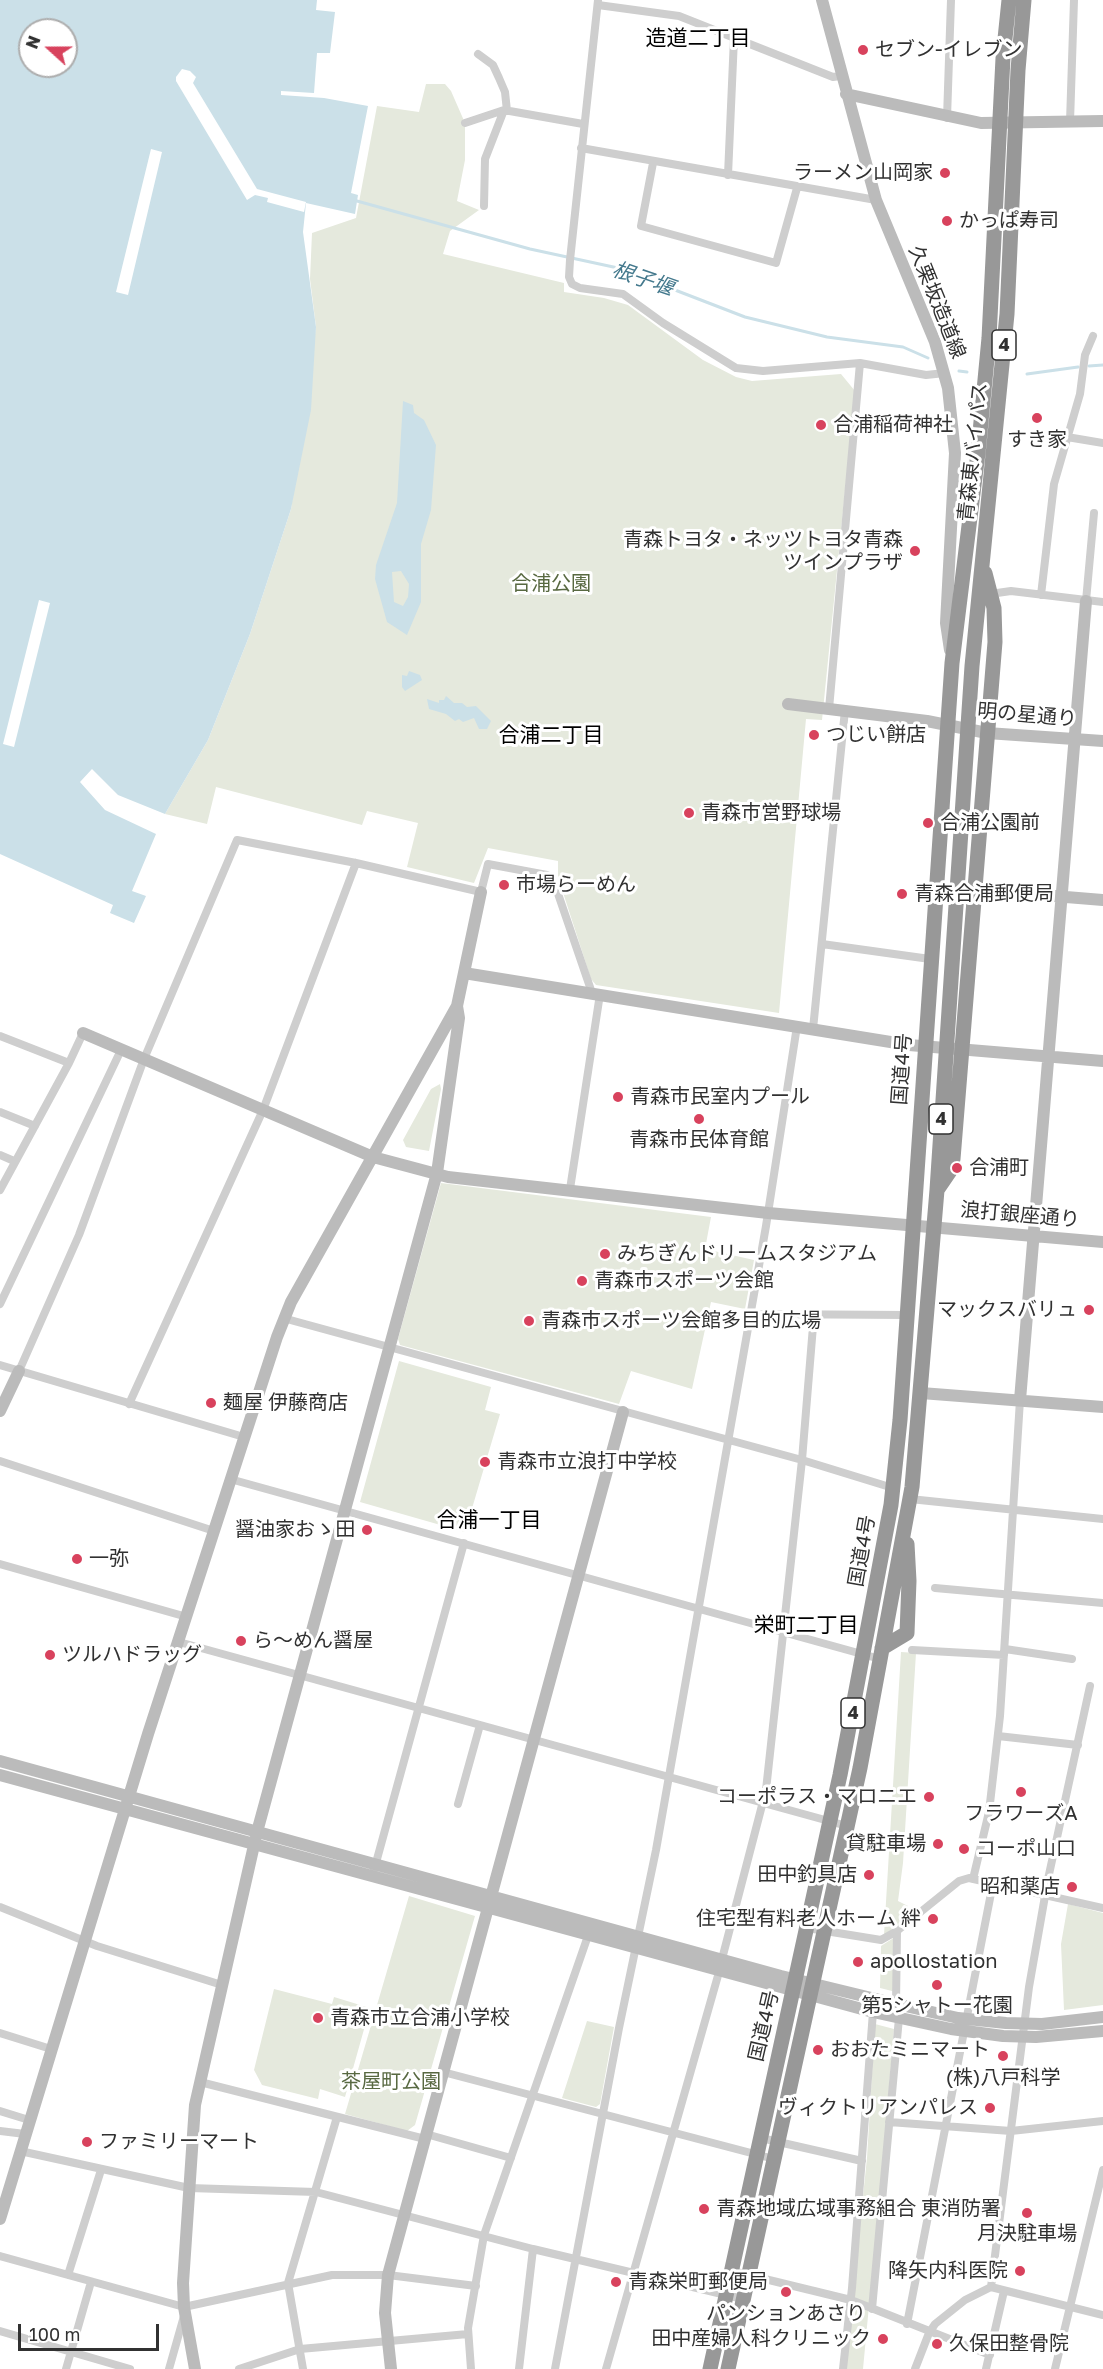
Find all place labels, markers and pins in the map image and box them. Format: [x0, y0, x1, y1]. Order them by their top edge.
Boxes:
place label: セブン-イレブン [875, 38, 1023, 62]
marker: セブン-イレブン [856, 43, 870, 57]
place label: ラーメン山岡家 [793, 161, 933, 185]
marker: ラーメン山岡家 [938, 166, 952, 180]
place label: かっぱ寿司 [959, 209, 1059, 233]
marker: かっぱ寿司 [940, 214, 954, 228]
marker: すき家 [1030, 411, 1044, 425]
place label: 合浦稲荷神社 [833, 413, 953, 437]
marker: 合浦稲荷神社 [814, 418, 828, 432]
place label: すき家 [1007, 428, 1067, 452]
place label: 青森トヨタ・ネッツトヨタ青森 ツインプラザ [623, 528, 903, 575]
marker: 青森トヨタ・ネッツトヨタ青森 ツインプラザ [908, 544, 922, 558]
place label: つじい餅店 [826, 723, 926, 747]
marker: つじい餅店 [807, 728, 821, 742]
place label: 青森市営野球場 [701, 801, 841, 825]
marker: 青森市営野球場 [682, 806, 696, 820]
place label: 合浦公園前 [940, 811, 1040, 835]
marker: 合浦公園前 [921, 816, 935, 830]
place label: 市場らーめん [516, 873, 636, 897]
marker: 市場らーめん [497, 878, 511, 892]
place label: 青森合浦郵便局 [914, 882, 1054, 906]
marker: 青森合浦郵便局 [895, 887, 909, 901]
place label: 青森市民室内プール [630, 1085, 810, 1109]
marker: 青森市民室内プール [611, 1090, 625, 1104]
marker: 青森市民体育館 [692, 1112, 706, 1126]
place label: 青森市民体育館 [629, 1128, 769, 1152]
place label: 合浦町 [969, 1156, 1029, 1180]
marker: 合浦町 [950, 1161, 964, 1175]
place label: みちぎんドリームスタジアム [617, 1242, 877, 1266]
marker: みちぎんドリームスタジアム [598, 1247, 612, 1261]
place label: 青森市スポーツ会館 [594, 1269, 774, 1293]
marker: 青森市スポーツ会館 [575, 1274, 589, 1288]
place label: マックスバリュ [937, 1298, 1077, 1322]
marker: マックスバリュ [1082, 1303, 1096, 1317]
place label: 青森市スポーツ会館多目的広場 [541, 1309, 821, 1333]
marker: 青森市スポーツ会館多目的広場 [522, 1314, 536, 1328]
place label: 麺屋 伊藤商店 [223, 1391, 348, 1415]
marker: 麺屋 伊藤商店 [204, 1396, 218, 1410]
place label: 青森市立浪打中学校 [497, 1450, 677, 1474]
marker: 青森市立浪打中学校 [478, 1455, 492, 1469]
place label: 醤油家おゝ田 [235, 1518, 355, 1542]
marker: 醤油家おゝ田 [360, 1523, 374, 1537]
place label: 一弥 [89, 1547, 129, 1571]
marker: 一弥 [70, 1552, 84, 1566]
place label: ら～めん醤屋 [253, 1629, 373, 1653]
marker: ら～めん醤屋 [234, 1634, 248, 1648]
place label: ツルハドラッグ [62, 1643, 202, 1667]
marker: ツルハドラッグ [43, 1648, 57, 1662]
place label: コーポラス・マロニエ [717, 1785, 917, 1809]
marker: フラワーズA [1014, 1785, 1028, 1799]
marker: コーポラス・マロニエ [922, 1790, 936, 1804]
place label: フラワーズA [964, 1802, 1078, 1826]
place label: 貸駐車場 [846, 1832, 926, 1856]
marker: 貸駐車場 [931, 1837, 945, 1851]
place label: コーポ山口 [976, 1837, 1076, 1861]
marker: コーポ山口 [957, 1842, 971, 1856]
place label: 田中釣具店 [757, 1863, 857, 1887]
marker: 田中釣具店 [862, 1868, 876, 1882]
place label: 昭和薬店 [980, 1875, 1060, 1899]
marker: 昭和薬店 [1065, 1880, 1079, 1894]
place label: 住宅型有料老人ホーム 絆 [696, 1907, 921, 1931]
marker: 住宅型有料老人ホーム 絆 [926, 1912, 940, 1926]
place label: apollostation [870, 1950, 998, 1974]
marker: apollostation [851, 1955, 865, 1969]
marker: 第5シャトー花園 [930, 1978, 944, 1992]
place label: 第5シャトー花園 [861, 1994, 1013, 2018]
place label: 青森市立合浦小学校 [330, 2006, 510, 2030]
marker: 青森市立合浦小学校 [311, 2011, 325, 2025]
place label: おおたミニマート [830, 2038, 990, 2062]
marker: おおたミニマート [811, 2043, 825, 2057]
marker: (株)八戸科学 [996, 2049, 1010, 2063]
place label: (株)八戸科学 [945, 2066, 1061, 2090]
place label: ヴィクトリアンパレス [778, 2096, 978, 2120]
marker: ヴィクトリアンパレス [983, 2101, 997, 2115]
place label: ファミリーマート [99, 2130, 259, 2154]
marker: ファミリーマート [80, 2135, 94, 2149]
place label: 青森地域広域事務組合 東消防署 [716, 2197, 1001, 2221]
marker: 青森地域広域事務組合 東消防署 [697, 2202, 711, 2216]
marker: 月決駐車場 [1020, 2206, 1034, 2220]
place label: 月決駐車場 [977, 2222, 1077, 2246]
place label: 降矢内科医院 [888, 2259, 1008, 2283]
marker: 降矢内科医院 [1013, 2264, 1027, 2278]
place label: 青森栄町郵便局 [628, 2270, 768, 2294]
marker: 青森栄町郵便局 [609, 2275, 623, 2289]
marker: パンションあさり [779, 2285, 793, 2299]
place label: パンションあさり [706, 2302, 866, 2326]
place label: 田中産婦人科クリニック [651, 2327, 871, 2351]
marker: 田中産婦人科クリニック [876, 2332, 890, 2346]
place label: 久保田整骨院 [949, 2332, 1069, 2356]
marker: 久保田整骨院 [930, 2337, 944, 2351]

